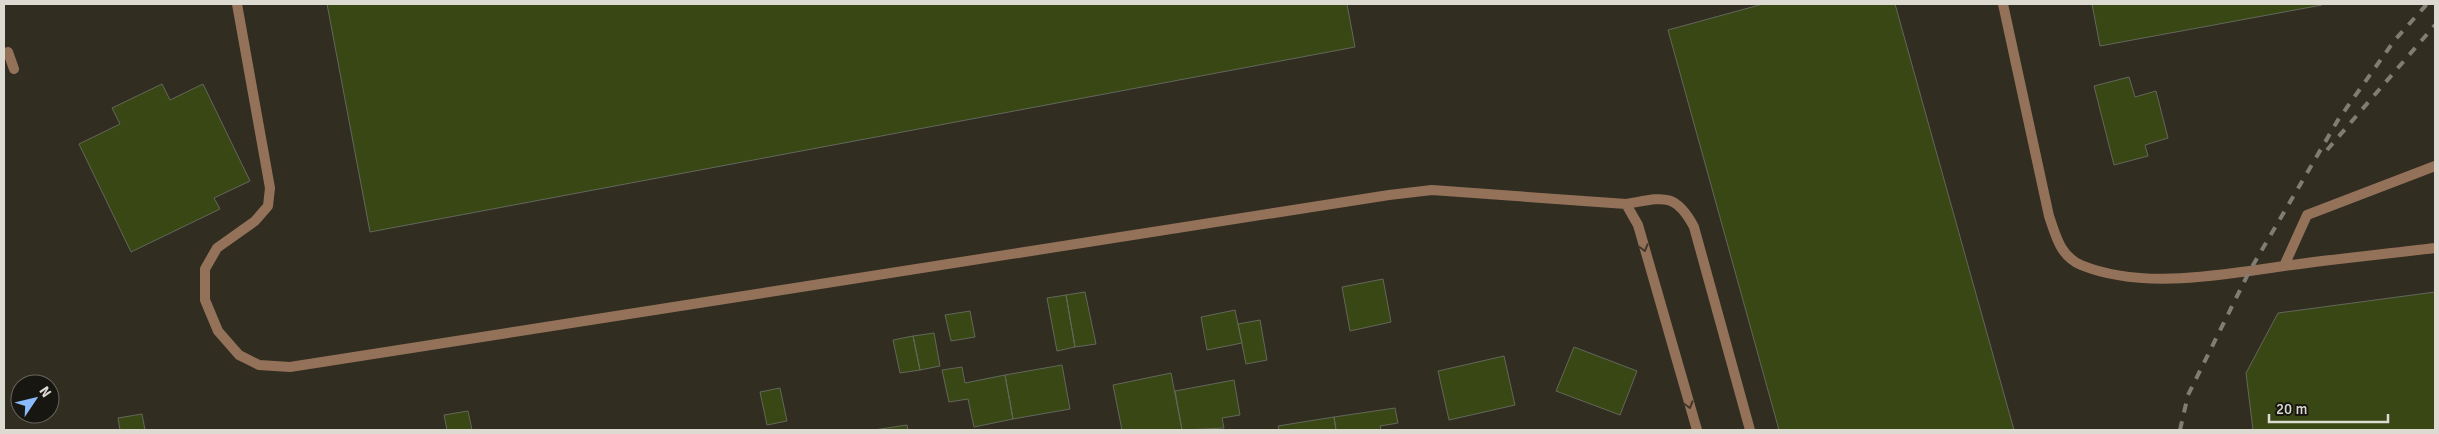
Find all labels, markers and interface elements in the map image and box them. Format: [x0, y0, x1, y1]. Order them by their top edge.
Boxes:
one-way arrow [1639, 244, 1649, 252]
north arrow [10, 374, 60, 424]
text: N [35, 383, 55, 401]
scale bar [2269, 392, 2388, 424]
one-way arrow [1684, 400, 1694, 408]
text: 20 m [2276, 400, 2307, 418]

